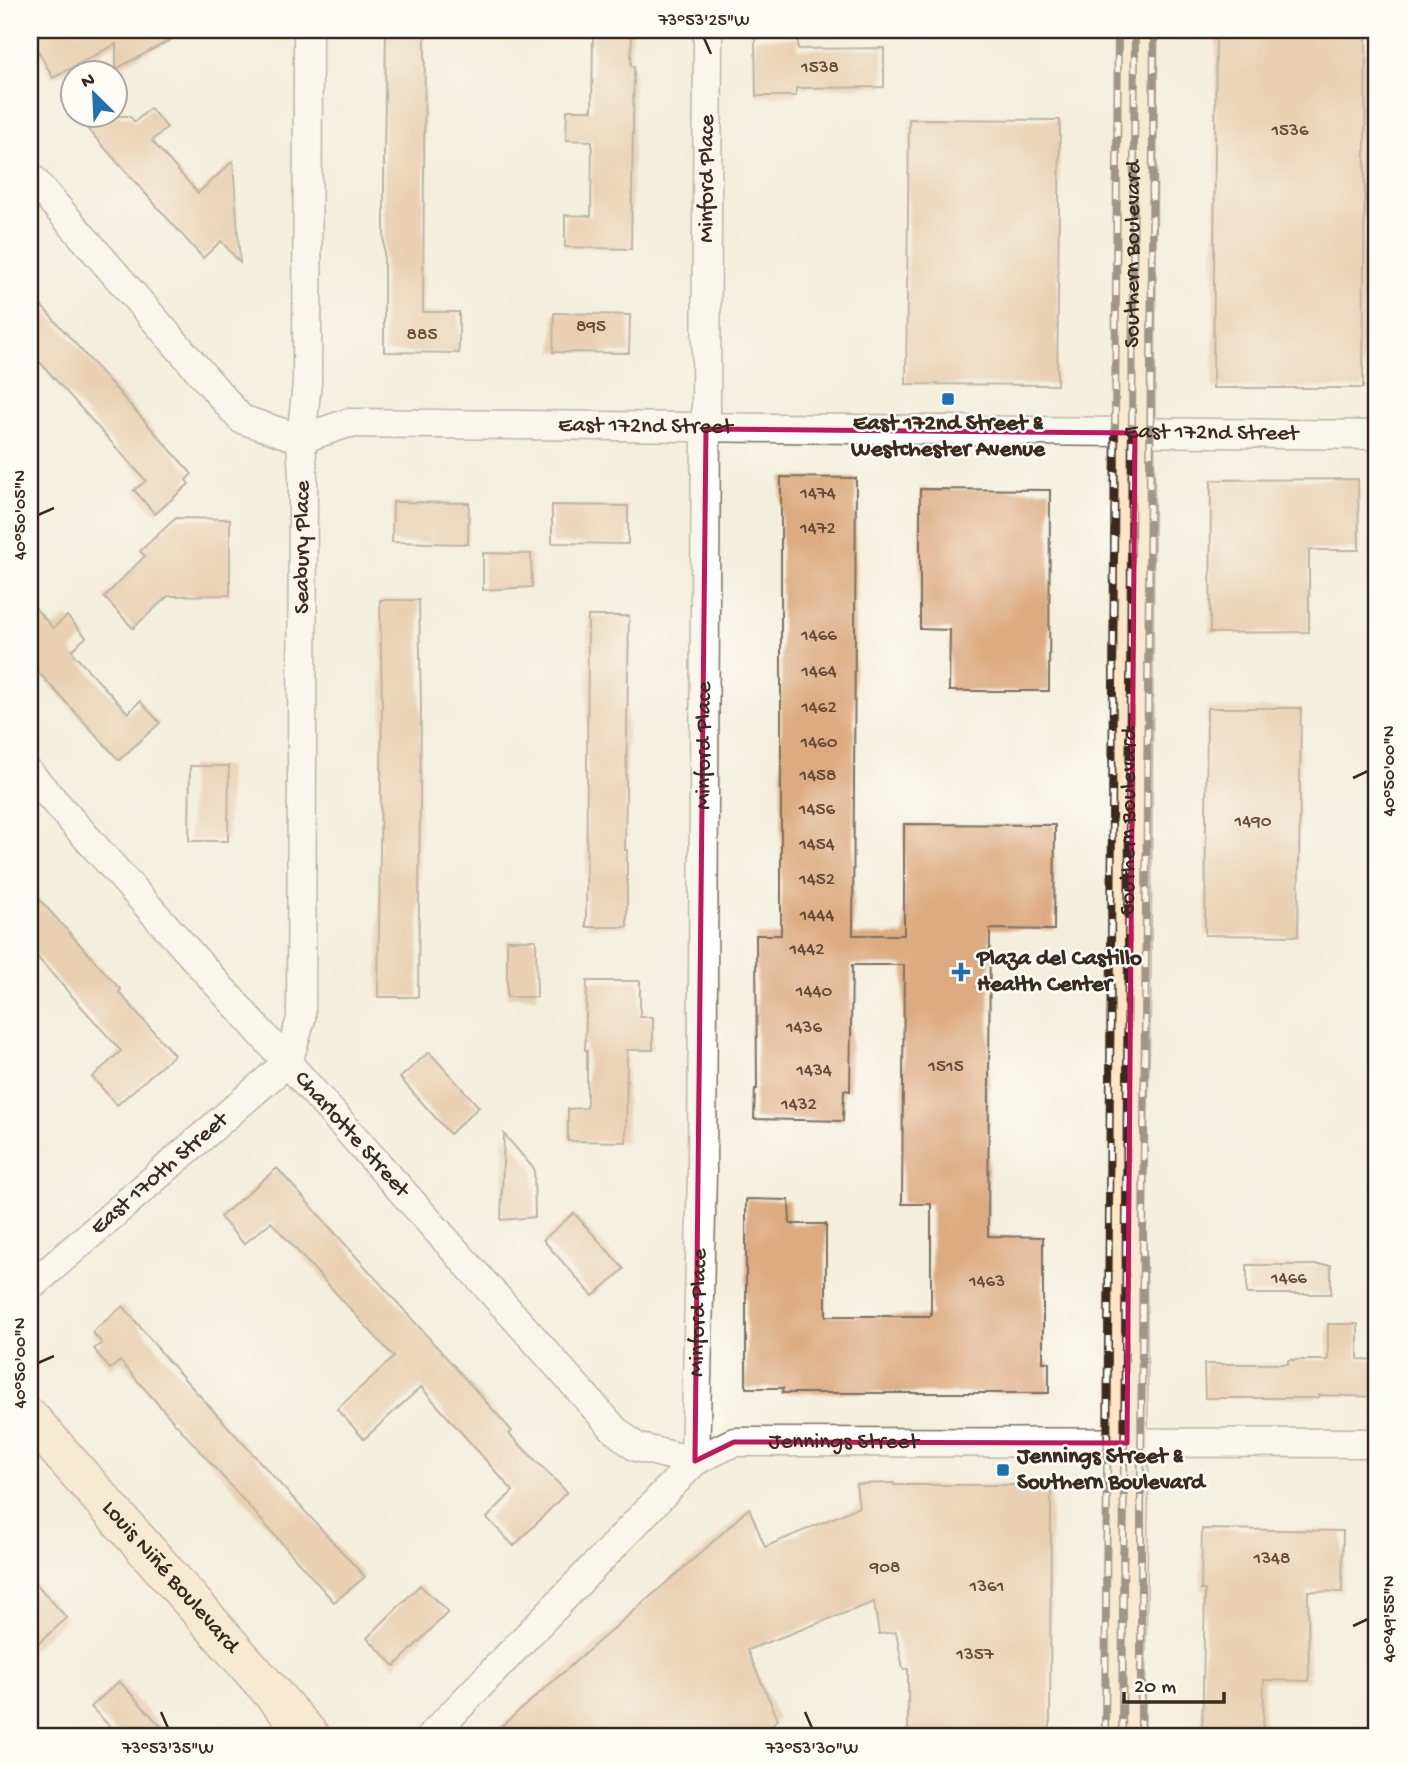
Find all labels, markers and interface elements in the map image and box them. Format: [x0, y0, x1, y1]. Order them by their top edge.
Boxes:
text: 73°53'25"W [657, 11, 750, 32]
house number: 1538 [800, 57, 839, 80]
north arrow [60, 60, 130, 130]
text: N [78, 69, 99, 95]
street label: Minford Place [693, 113, 721, 243]
house number: 1536 [1270, 120, 1309, 143]
street label: Southern Boulevard [1119, 159, 1148, 348]
house number: 895 [576, 316, 606, 339]
house number: 885 [407, 324, 437, 347]
marker: East 172nd Street & Westchester Avenue [940, 391, 956, 407]
place label: East 172nd Street & Westchester Avenue [850, 411, 1046, 464]
street label: East 172nd Street [558, 412, 734, 441]
street label: East 172nd Street [1124, 419, 1300, 448]
text: 40°50'05"N [11, 470, 32, 560]
street label: Seabury Place [289, 479, 316, 614]
house number: 1474 [799, 483, 836, 506]
house number: 1472 [799, 518, 836, 541]
house number: 1466 [800, 625, 837, 648]
house number: 1464 [800, 661, 837, 684]
street label: Minford Place [690, 680, 718, 810]
house number: 1462 [800, 697, 837, 720]
street label: Southern Boulevard [1115, 726, 1143, 915]
text: 40°50'00"N [1380, 726, 1401, 816]
house number: 1460 [799, 732, 838, 755]
house number: 1458 [798, 765, 837, 788]
house number: 1456 [798, 799, 836, 822]
house number: 1490 [1234, 811, 1272, 834]
house number: 1454 [798, 834, 835, 857]
house number: 1452 [798, 869, 835, 892]
house number: 1444 [799, 905, 834, 928]
house number: 1442 [789, 939, 824, 962]
place label: Plaza del Castillo Health Center [975, 946, 1142, 999]
marker: Plaza del Castillo Health Center [951, 962, 971, 982]
house number: 1440 [795, 981, 832, 1004]
house number: 1436 [785, 1017, 822, 1040]
house number: 1515 [927, 1056, 964, 1079]
house number: 1434 [795, 1060, 832, 1083]
street label: Charlotte Street [288, 1066, 416, 1204]
house number: 1432 [780, 1094, 817, 1117]
street label: East 170th Street [85, 1106, 235, 1241]
street label: Minford Place [684, 1247, 714, 1377]
house number: 1466 [1270, 1268, 1307, 1291]
house number: 1463 [968, 1271, 1005, 1294]
text: 40°50'00"N [11, 1318, 32, 1408]
street label: Jennings Street [768, 1429, 920, 1456]
place label: Jennings Street & Southern Boulevard [1016, 1444, 1207, 1497]
marker: Jennings Street & Southern Boulevard [995, 1462, 1011, 1478]
street label: Louis Niñé Boulevard [96, 1495, 245, 1660]
house number: 1348 [1253, 1548, 1290, 1571]
house number: 908 [869, 1557, 900, 1580]
text: 40°49'55"N [1380, 1575, 1401, 1663]
house number: 1361 [969, 1576, 1004, 1599]
house number: 1357 [955, 1644, 995, 1667]
scale bar [1124, 1661, 1223, 1705]
text: 20 m [1134, 1676, 1176, 1701]
text: 73°53'35"W [121, 1739, 214, 1760]
text: 73°53'30"W [765, 1739, 858, 1760]

